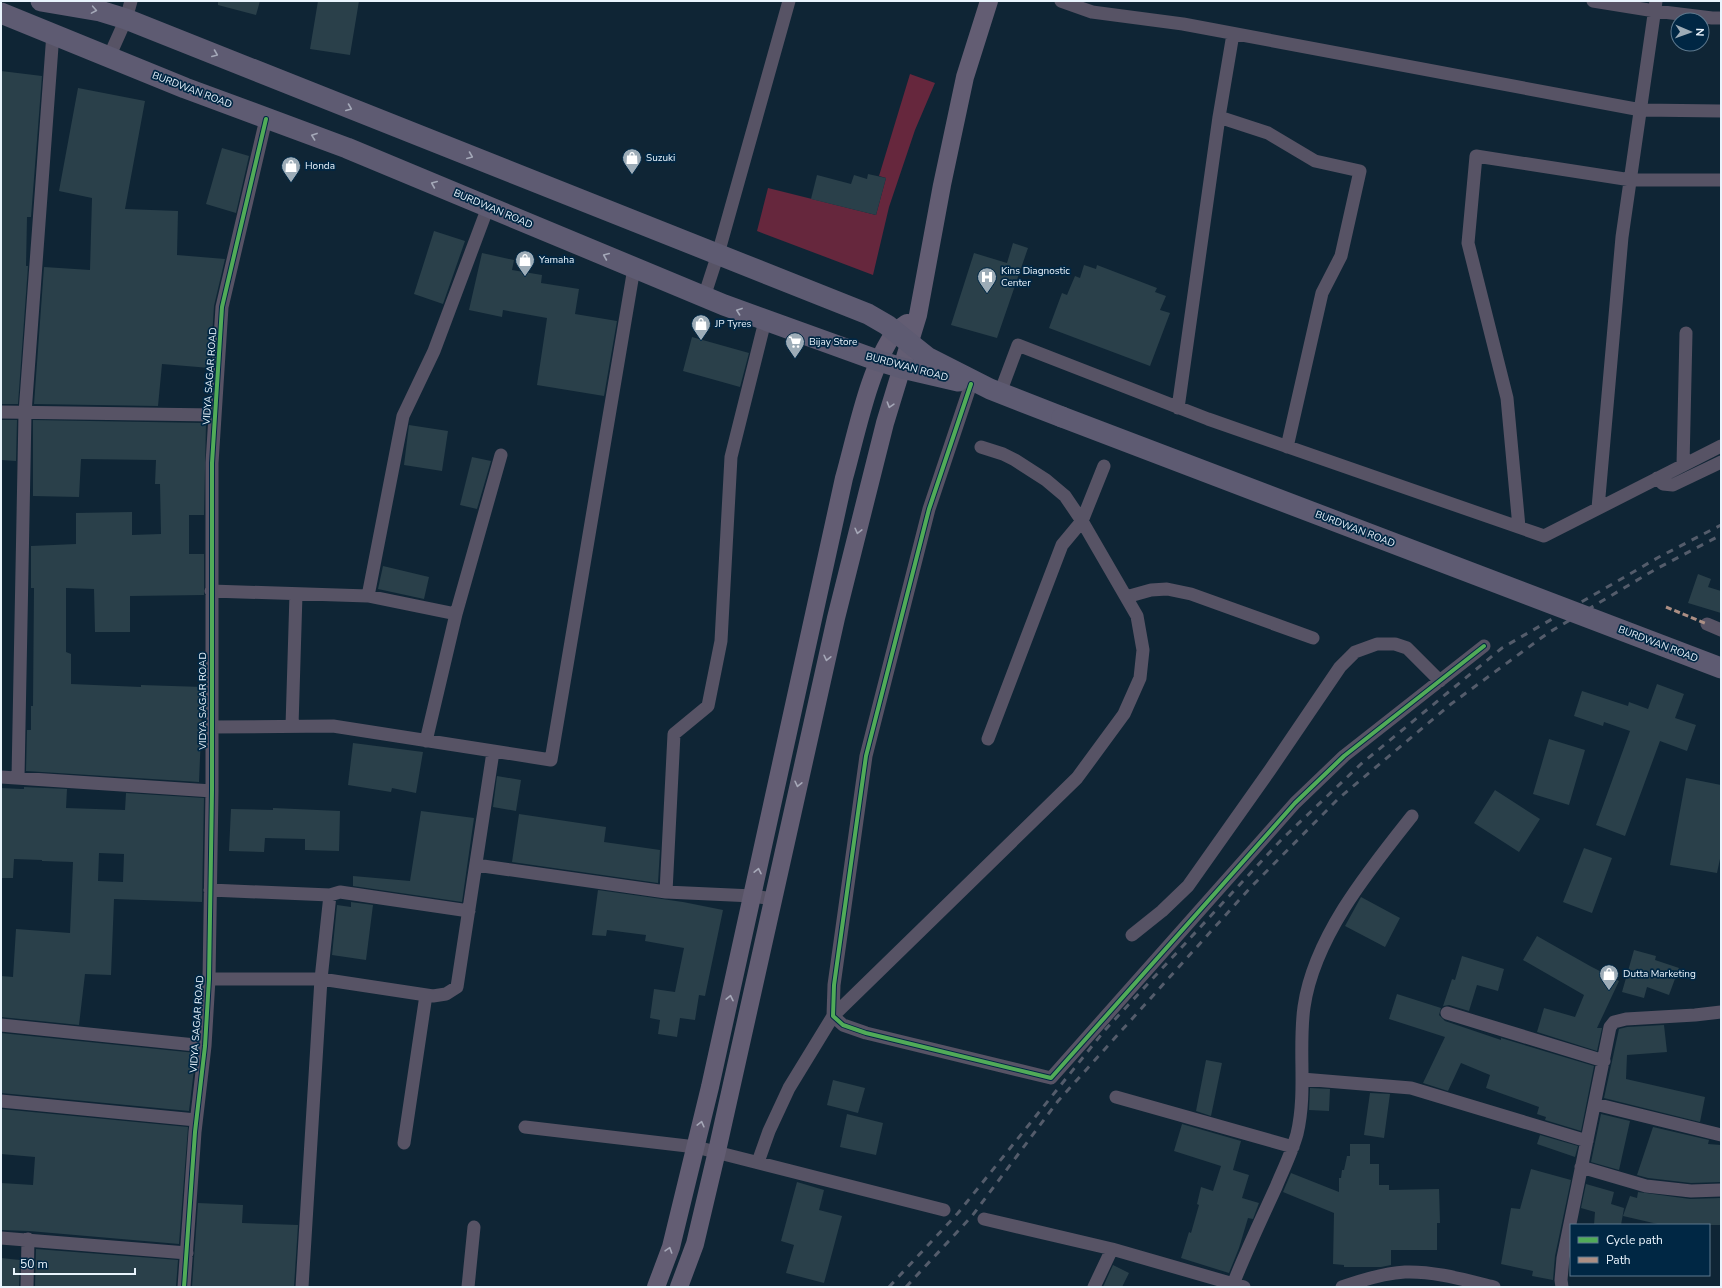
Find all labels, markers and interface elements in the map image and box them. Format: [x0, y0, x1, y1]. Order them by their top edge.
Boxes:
one-way arrow [91, 5, 97, 13]
north arrow [1670, 12, 1710, 52]
text: N [1692, 28, 1707, 37]
one-way arrow [212, 50, 219, 58]
street label: BURDWAN ROAD [150, 68, 234, 112]
one-way arrow [346, 103, 353, 111]
one-way arrow [310, 132, 317, 141]
shop icon: Suzuki [621, 147, 643, 175]
one-way arrow [467, 151, 474, 159]
place label: Suzuki [646, 151, 675, 165]
shop icon: Honda [280, 155, 302, 183]
place label: Honda [305, 159, 335, 173]
one-way arrow [431, 181, 438, 189]
street label: BURDWAN ROAD [451, 186, 535, 232]
shop icon: Yamaha [514, 249, 536, 277]
place label: Yamaha [538, 253, 574, 267]
one-way arrow [602, 253, 610, 261]
place label: Kins Diagnostic Center [1001, 264, 1070, 290]
hospital icon: Kins Diagnostic Center [976, 266, 998, 294]
one-way arrow [735, 307, 742, 316]
shop icon: JP Tyres [690, 313, 712, 341]
place label: JP Tyres [714, 317, 751, 331]
street label: VIDYA SAGAR ROAD [200, 327, 220, 426]
supermarket icon: Bijay Store [784, 331, 806, 359]
place label: Bijay Store [809, 335, 857, 349]
street label: BURDWAN ROAD [864, 349, 950, 385]
one-way arrow [886, 402, 895, 409]
street label: BURDWAN ROAD [1313, 507, 1397, 551]
one-way arrow [854, 527, 863, 534]
street label: BURDWAN ROAD [1616, 622, 1700, 666]
street label: VIDYA SAGAR ROAD [196, 652, 210, 751]
one-way arrow [824, 654, 832, 661]
one-way arrow [795, 781, 803, 788]
one-way arrow [754, 867, 762, 874]
shop icon: Dutta Marketing [1598, 963, 1620, 991]
place label: Dutta Marketing [1623, 967, 1696, 981]
street label: VIDYA SAGAR ROAD [187, 975, 207, 1074]
one-way arrow [726, 994, 734, 1001]
one-way arrow [697, 1121, 705, 1128]
legend [1570, 1224, 1710, 1276]
text: Cycle path [1606, 1232, 1663, 1248]
one-way arrow [664, 1247, 673, 1254]
scale bar [14, 1250, 135, 1276]
text: Path [1606, 1252, 1631, 1268]
text: 50 m [20, 1256, 48, 1272]

